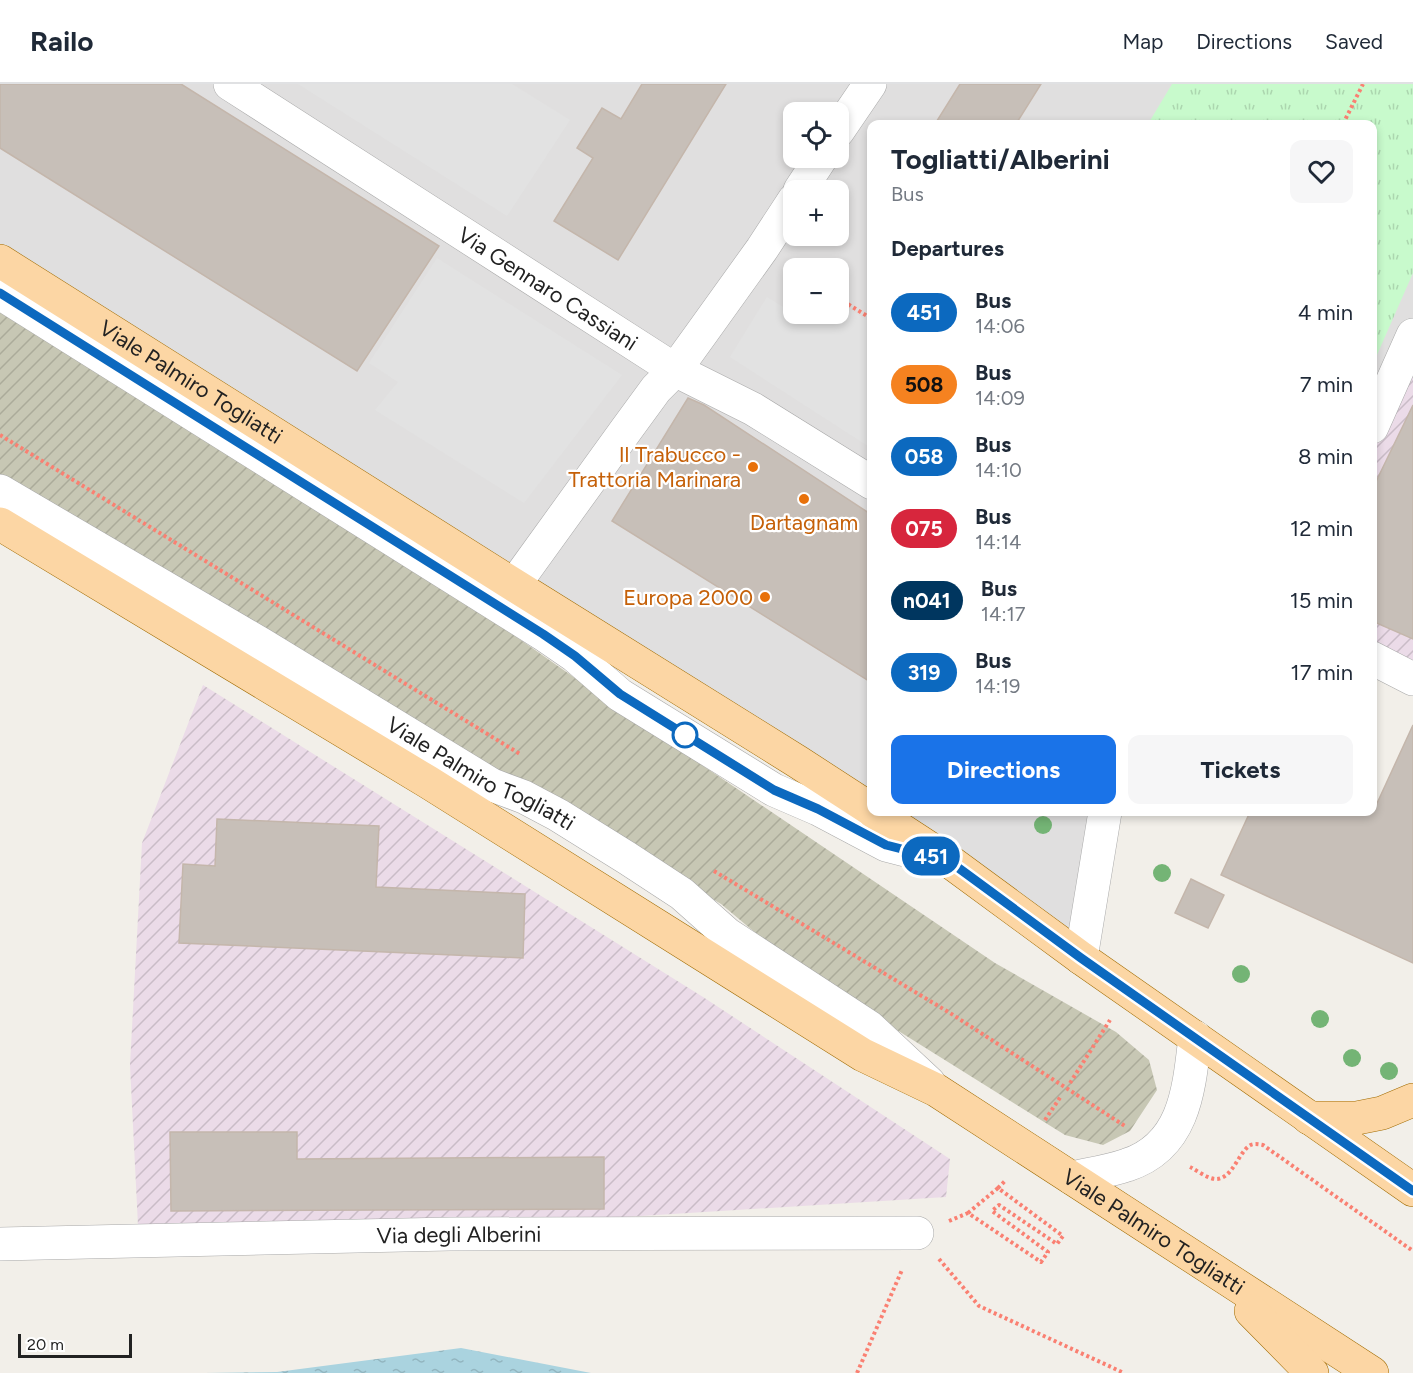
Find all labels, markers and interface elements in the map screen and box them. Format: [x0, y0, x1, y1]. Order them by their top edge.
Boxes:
text: Railo [30, 24, 93, 58]
text: Map [1122, 29, 1163, 54]
text: Directions [1196, 29, 1292, 54]
text: Saved [1325, 29, 1383, 54]
map controls [783, 102, 849, 324]
button: locate [783, 102, 849, 168]
button: heart [1290, 140, 1353, 203]
text: Togliatti/Alberini [891, 142, 1110, 176]
button: + [783, 180, 849, 246]
text: Bus [891, 182, 924, 206]
street label: Via Gennaro Cassiani [453, 221, 643, 357]
text: Departures [891, 235, 1004, 262]
button: − [783, 258, 849, 324]
text: Bus [975, 287, 1011, 314]
text: 4 min [1298, 299, 1353, 326]
text: 451 [907, 300, 941, 325]
street label: Viale Palmiro Togliatti [94, 314, 288, 450]
text: 14:06 [975, 314, 1025, 338]
text: Bus [975, 359, 1011, 386]
text: 7 min [1300, 371, 1353, 398]
text: 508 [905, 372, 943, 397]
text: 14:09 [975, 386, 1025, 410]
text: Bus [975, 431, 1011, 458]
place label: Il Trabucco - Trattoria Marinara [568, 441, 741, 493]
text: 8 min [1298, 443, 1353, 470]
text: 058 [905, 444, 943, 469]
text: 14:10 [975, 458, 1022, 482]
marker: Il Trabucco - Trattoria Marinara [746, 460, 760, 474]
marker: Dartagnam [797, 492, 811, 506]
text: Bus [975, 503, 1011, 530]
place label: Dartagnam [750, 509, 858, 536]
text: 12 min [1290, 515, 1353, 542]
text: 075 [905, 516, 943, 541]
text: 14:14 [975, 530, 1021, 554]
text: Bus [981, 575, 1017, 602]
place label: Europa 2000 [623, 584, 753, 611]
text: 15 min [1290, 587, 1353, 614]
text: n041 [903, 588, 951, 613]
marker: Europa 2000 [758, 590, 772, 604]
text: 14:17 [981, 602, 1025, 626]
text: Bus [975, 647, 1011, 674]
text: 17 min [1291, 659, 1353, 686]
text: 319 [908, 660, 940, 685]
text: 14:19 [975, 674, 1020, 698]
street label: Viale Palmiro Togliatti [382, 711, 580, 836]
unlabelled marker [672, 722, 698, 748]
button: Directions [891, 735, 1116, 804]
button: Tickets [1128, 735, 1353, 804]
line badge: 451 [896, 836, 966, 876]
text: 451 [914, 844, 948, 869]
street label: Viale Palmiro Togliatti [1058, 1163, 1250, 1301]
street label: Via degli Alberini [376, 1221, 541, 1250]
scale bar [18, 1331, 132, 1358]
text: 20 m [27, 1335, 64, 1354]

